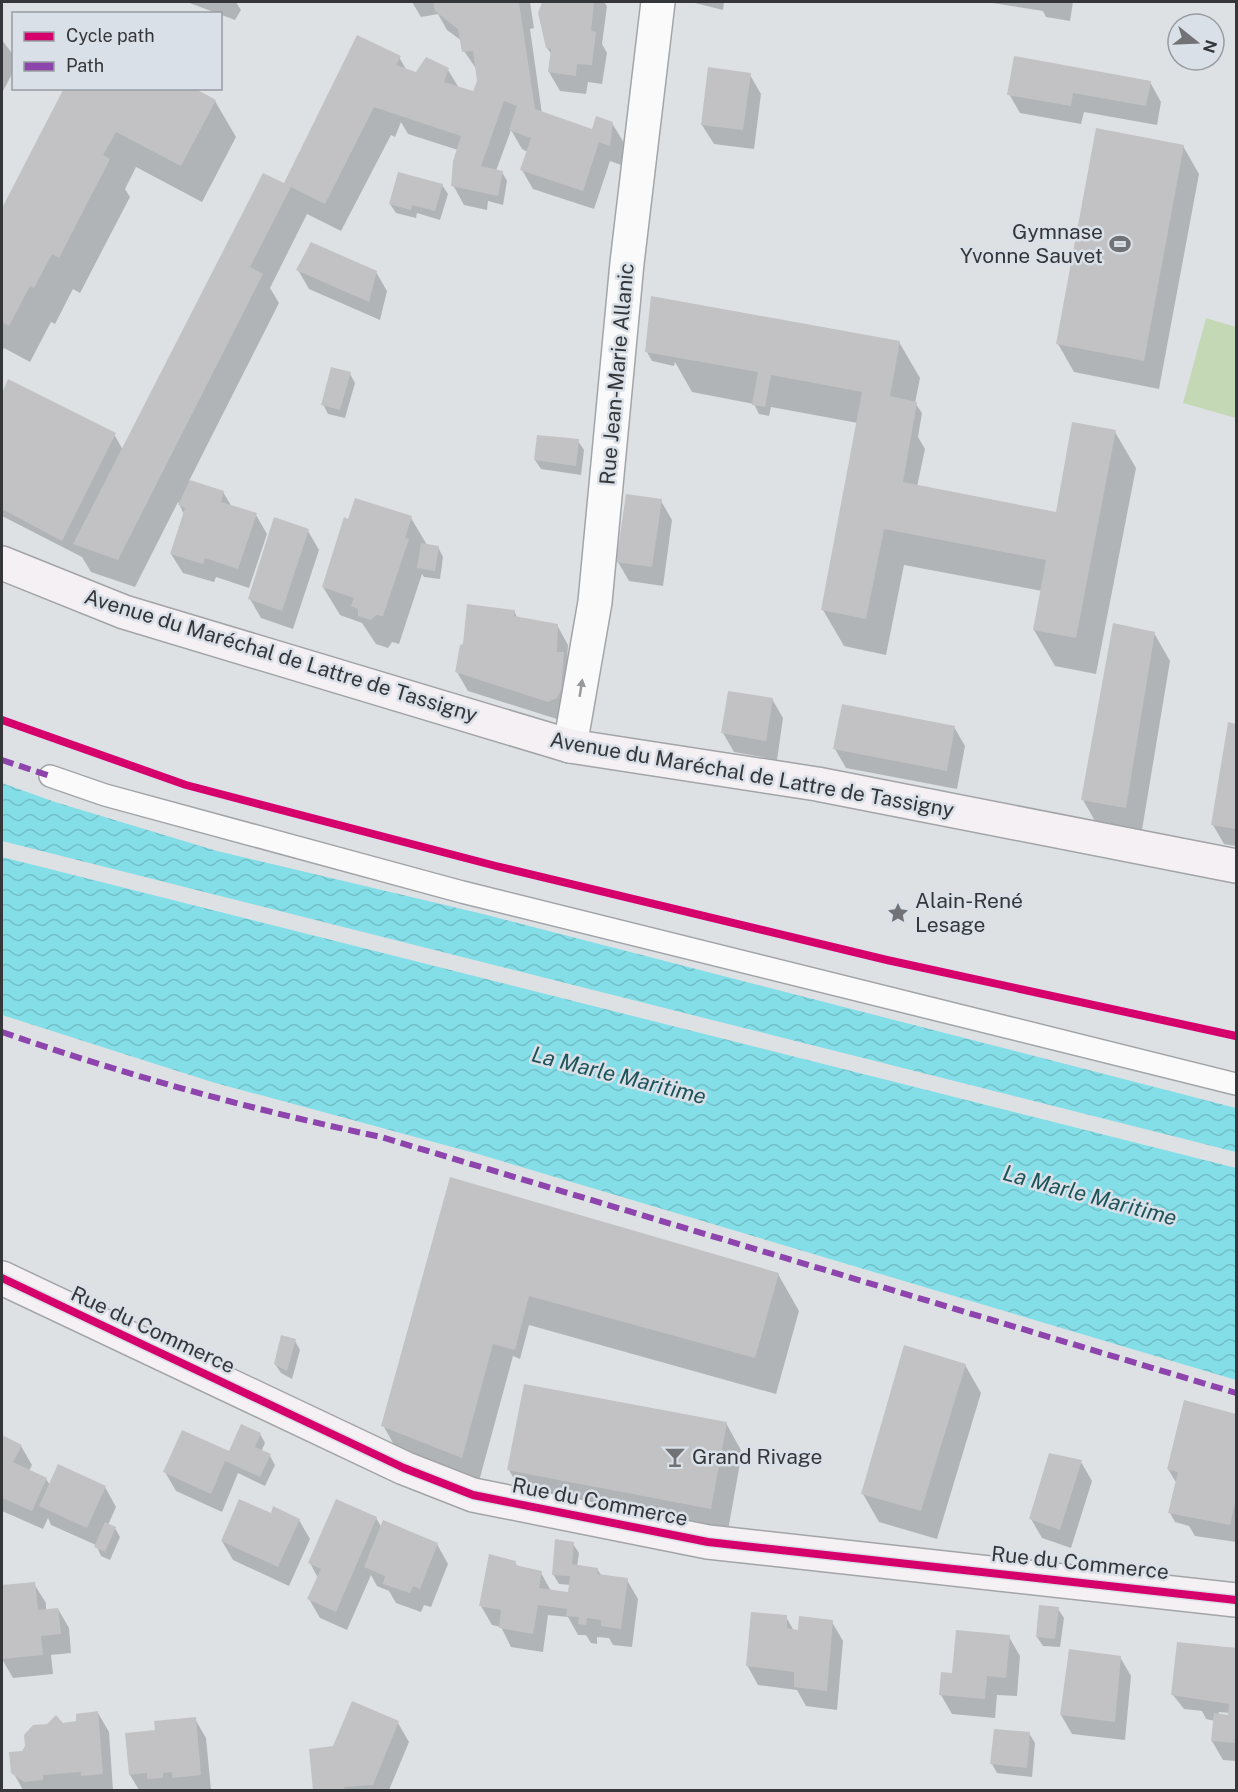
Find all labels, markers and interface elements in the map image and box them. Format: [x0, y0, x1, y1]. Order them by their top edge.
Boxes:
legend [12, 12, 222, 90]
north arrow [1166, 12, 1226, 72]
text: Cycle path [66, 25, 155, 46]
text: N [1199, 38, 1221, 55]
text: Path [66, 55, 104, 76]
place label: Gymnase Yvonne Sauvet [960, 219, 1103, 268]
sports icon: Gymnase Yvonne Sauvet [1108, 232, 1132, 256]
street label: Rue Jean-Marie Allanic [594, 262, 639, 486]
street label: Avenue du Maréchal de Lattre de Tassigny [82, 584, 481, 727]
one-way arrow [577, 678, 586, 697]
street label: Avenue du Maréchal de Lattre de Tassigny [548, 727, 956, 822]
place label: Alain-René Lesage [915, 888, 1023, 937]
place icon: Alain-René Lesage [886, 901, 910, 925]
water label: La Marle Maritime [529, 1041, 709, 1109]
water label: La Marle Maritime [1000, 1159, 1180, 1231]
street label: Rue du Commerce [67, 1281, 239, 1379]
place label: Grand Rivage [692, 1444, 822, 1469]
bar icon: Grand Rivage [663, 1445, 687, 1469]
street label: Rue du Commerce [510, 1472, 690, 1531]
street label: Rue du Commerce [990, 1541, 1170, 1584]

